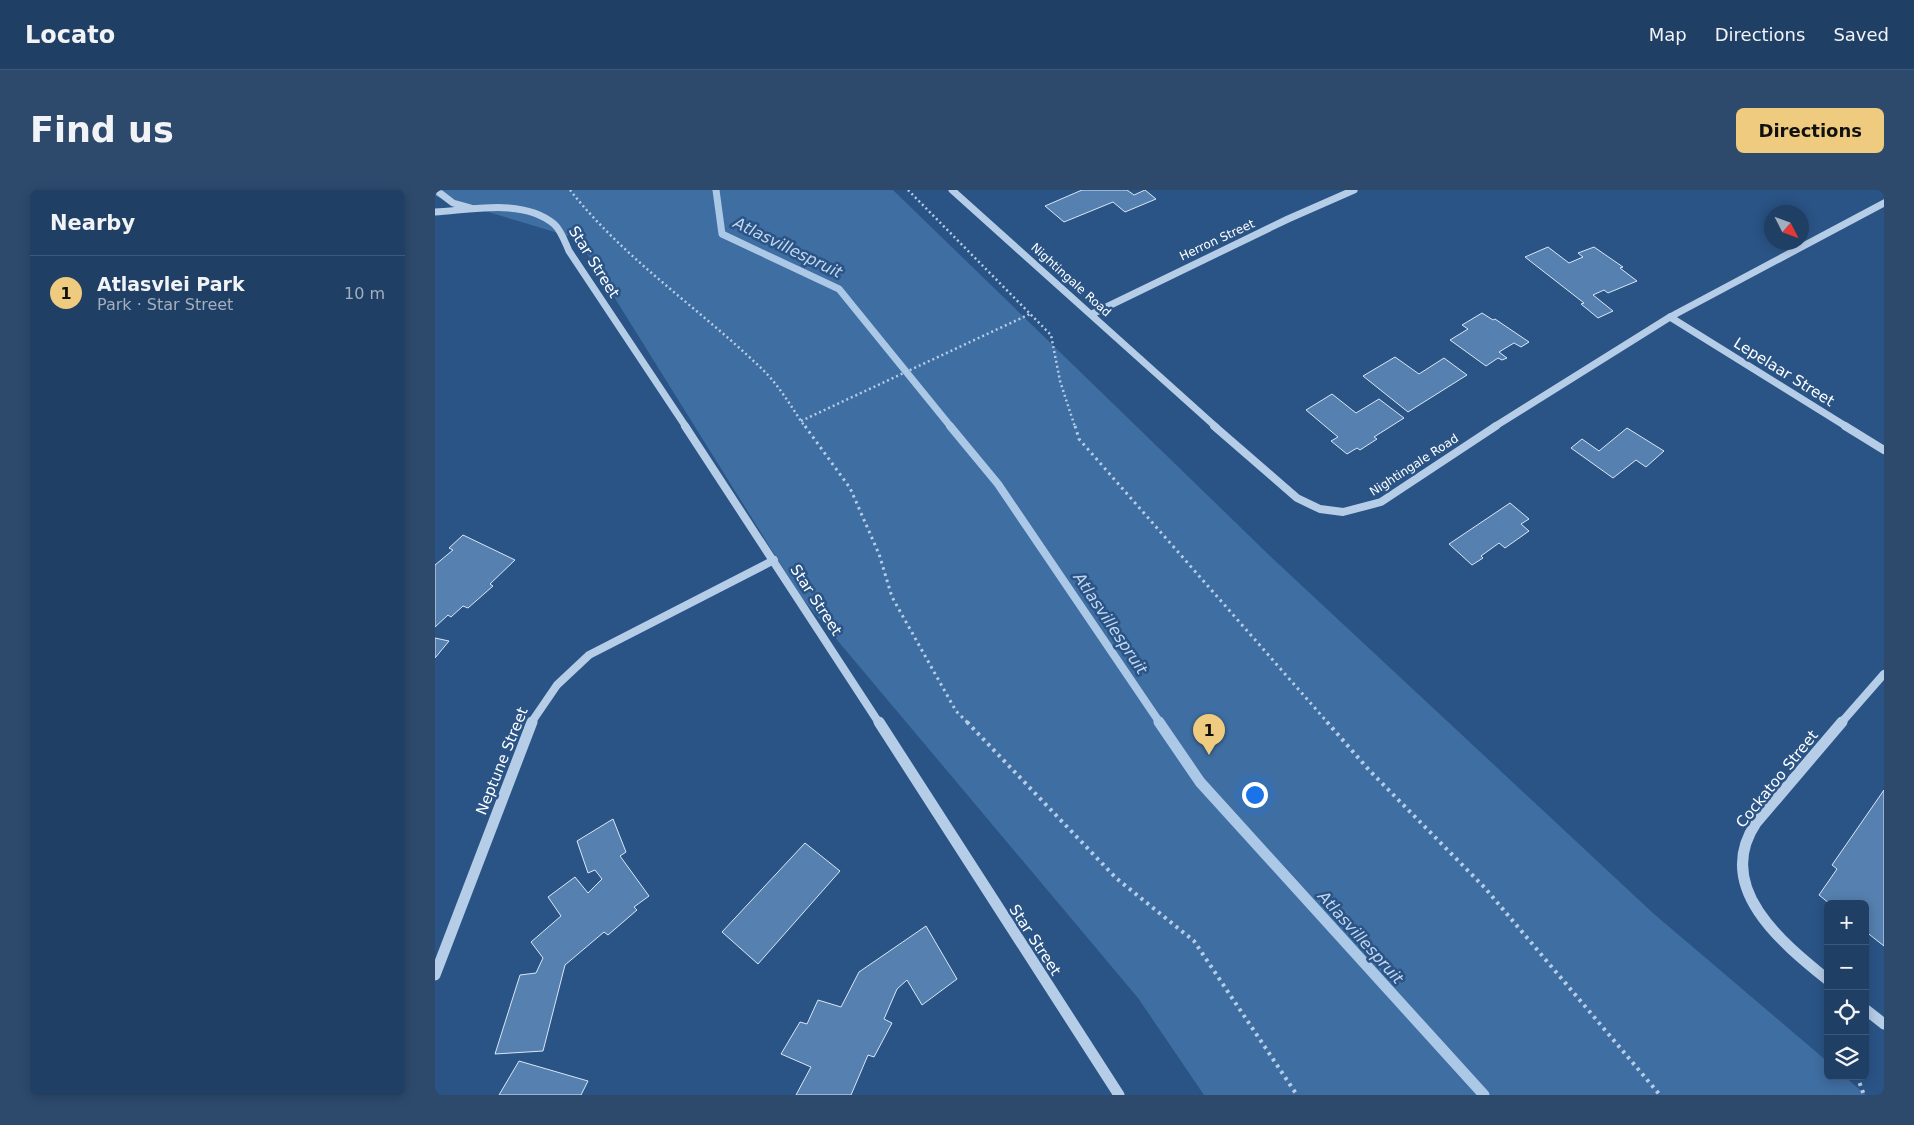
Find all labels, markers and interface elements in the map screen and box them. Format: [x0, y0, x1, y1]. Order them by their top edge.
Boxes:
text: Locato [25, 21, 115, 49]
text: Map [1649, 24, 1687, 45]
text: Directions [1715, 24, 1805, 45]
text: Saved [1833, 24, 1889, 45]
button: Directions [1736, 108, 1884, 153]
text: Find us [30, 110, 174, 150]
north arrow [1764, 205, 1809, 250]
text: Nearby [50, 211, 135, 235]
water label: Atlasvillespruit [730, 213, 846, 282]
street label: Herron Street [1177, 216, 1257, 263]
street label: Star Street [565, 223, 623, 301]
street label: Nightingale Road [1028, 240, 1114, 320]
text: Atlasvlei Park [97, 273, 245, 295]
text: 1 [60, 284, 72, 303]
text: 10 m [344, 284, 385, 303]
text: Park · Star Street [97, 295, 233, 314]
street label: Lepelaar Street [1730, 334, 1838, 410]
street label: Nightingale Road [1367, 431, 1461, 499]
street label: Star Street [786, 561, 846, 639]
water label: Atlasvillespruit [1069, 568, 1152, 678]
street label: Neptune Street [472, 704, 532, 817]
pin: 1 [1193, 714, 1225, 755]
street label: Cockatoo Street [1732, 727, 1822, 831]
your location [1242, 782, 1268, 808]
water label: Atlasvillespruit [1313, 886, 1408, 988]
map controls [1824, 900, 1869, 1080]
button: + [1824, 900, 1869, 945]
street label: Star Street [1005, 901, 1065, 979]
button: − [1824, 945, 1869, 990]
button: locate [1824, 990, 1869, 1035]
button: layers [1824, 1035, 1869, 1080]

